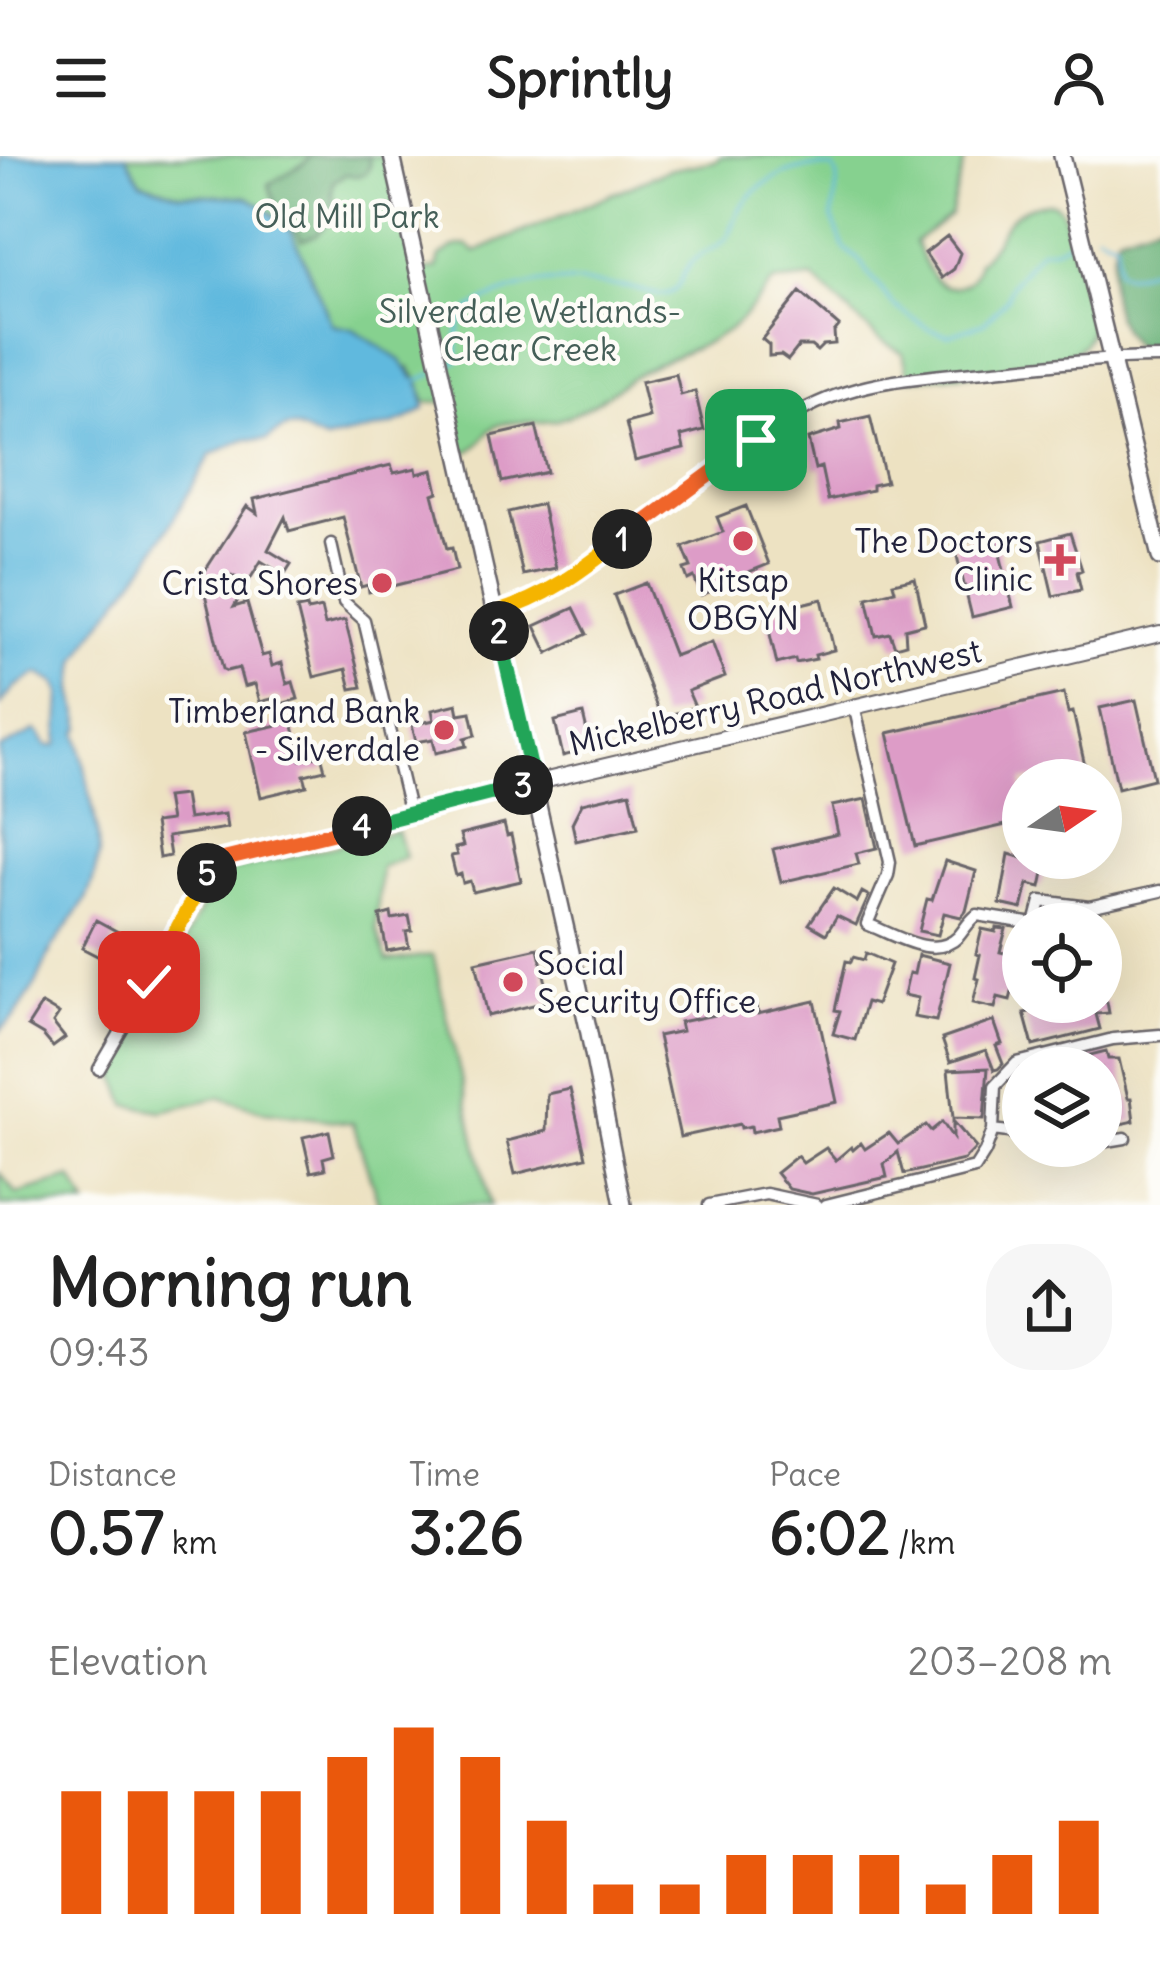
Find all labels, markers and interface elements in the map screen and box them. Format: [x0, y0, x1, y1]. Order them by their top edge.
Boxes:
text: Sprintly [487, 44, 673, 112]
icon: menu [48, 45, 114, 111]
icon: person [1046, 45, 1112, 111]
park label: Old Mill Park [254, 195, 440, 237]
park label: Silverdale Wetlands- Clear Creek [379, 290, 681, 370]
pin [705, 389, 807, 491]
icon: arrive [723, 407, 789, 473]
pin: 1 [592, 509, 652, 569]
text: 1 [615, 518, 629, 560]
place label: The Doctors Clinic [854, 520, 1033, 600]
marker: Kitsap OBGYN [730, 528, 756, 554]
marker: The Doctors Clinic [1044, 544, 1076, 576]
place label: Kitsap OBGYN [687, 559, 799, 639]
place label: Crista Shores [162, 562, 358, 604]
marker: Crista Shores [369, 570, 395, 596]
pin: 2 [469, 601, 529, 661]
text: 2 [490, 610, 508, 652]
street label: Mickelberry Road Northwest [565, 629, 985, 765]
place label: Timberland Bank - Silverdale [168, 690, 420, 770]
marker: Timberland Bank - Silverdale [431, 717, 457, 743]
pin: 3 [493, 755, 553, 815]
north arrow [1002, 759, 1122, 879]
map controls [1002, 759, 1122, 1167]
text: 3 [514, 764, 532, 806]
pin: 4 [332, 796, 392, 856]
text: 4 [352, 805, 372, 847]
pin: 5 [177, 843, 237, 903]
text: 5 [198, 852, 216, 894]
button: locate [1002, 903, 1122, 1023]
pin [98, 931, 200, 1033]
place label: Social Security Office [537, 942, 756, 1022]
icon: check [116, 949, 182, 1015]
marker: Social Security Office [500, 969, 526, 995]
button: layers [1002, 1047, 1122, 1167]
text: Morning run [48, 1241, 412, 1324]
button: share [986, 1244, 1112, 1370]
text: 09:43 [48, 1328, 150, 1377]
text: Distance [48, 1453, 177, 1495]
text: Time [409, 1453, 480, 1495]
text: Pace [769, 1453, 841, 1495]
text: 0.57 [48, 1495, 164, 1570]
text: 3:26 [409, 1495, 524, 1570]
text: 6:02 [769, 1495, 890, 1570]
text: km [164, 1521, 217, 1563]
text: /km [890, 1521, 955, 1563]
text: Elevation [48, 1637, 208, 1686]
text: 203–208 m [908, 1637, 1112, 1686]

